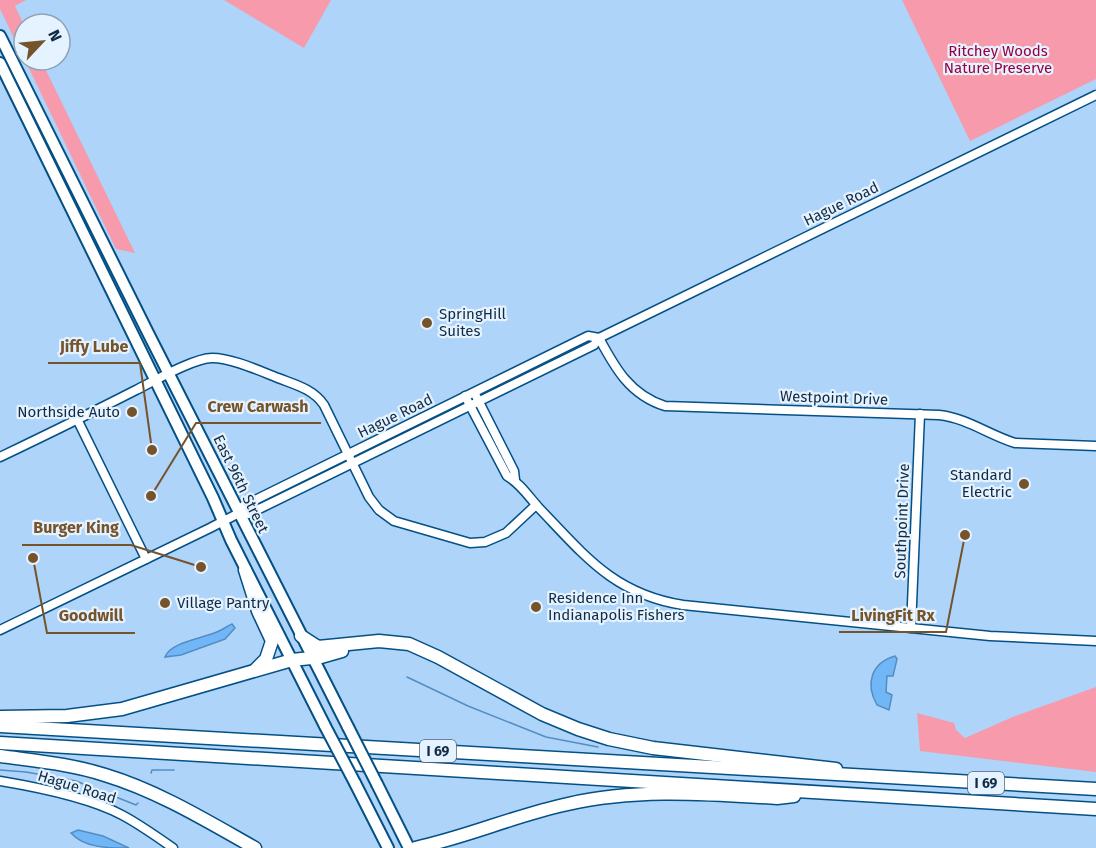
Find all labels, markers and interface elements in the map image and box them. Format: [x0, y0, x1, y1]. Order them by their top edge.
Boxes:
north arrow [12, 12, 72, 72]
text: N [44, 27, 66, 45]
park label: Ritchey Woods Nature Preserve [944, 42, 1052, 77]
street label: Hague Road [800, 178, 882, 230]
place label: SpringHill Suites [439, 305, 507, 340]
marker: SpringHill Suites [420, 316, 434, 330]
callout: Jiffy Lube [48, 329, 140, 363]
text: Jiffy Lube [59, 337, 128, 356]
street label: Westpoint Drive [780, 387, 888, 409]
callout: Crew Carwash [196, 389, 321, 423]
street label: Hague Road [354, 390, 436, 442]
text: Crew Carwash [207, 397, 309, 416]
place label: Northside Auto [17, 403, 120, 421]
marker: Northside Auto [125, 405, 139, 419]
street label: East 96th Street [209, 432, 273, 537]
street label: Southpoint Drive [891, 463, 913, 579]
place label: Standard Electric [950, 466, 1012, 501]
marker: Standard Electric [1017, 477, 1031, 491]
callout: Burger King [22, 511, 131, 545]
text: Burger King [33, 518, 119, 537]
place label: Residence Inn Indianapolis Fishers [548, 589, 684, 624]
place label: Village Pantry [177, 594, 270, 612]
marker: Village Pantry [158, 596, 172, 610]
callout: LivingFit Rx [839, 598, 946, 632]
callout: Goodwill [47, 599, 135, 633]
marker: Residence Inn Indianapolis Fishers [529, 600, 543, 614]
text: Goodwill [59, 606, 124, 625]
text: LivingFit Rx [851, 606, 935, 625]
road number: I 69 [420, 740, 456, 762]
street label: Hague Road [35, 767, 119, 807]
road number: I 69 [968, 772, 1004, 794]

